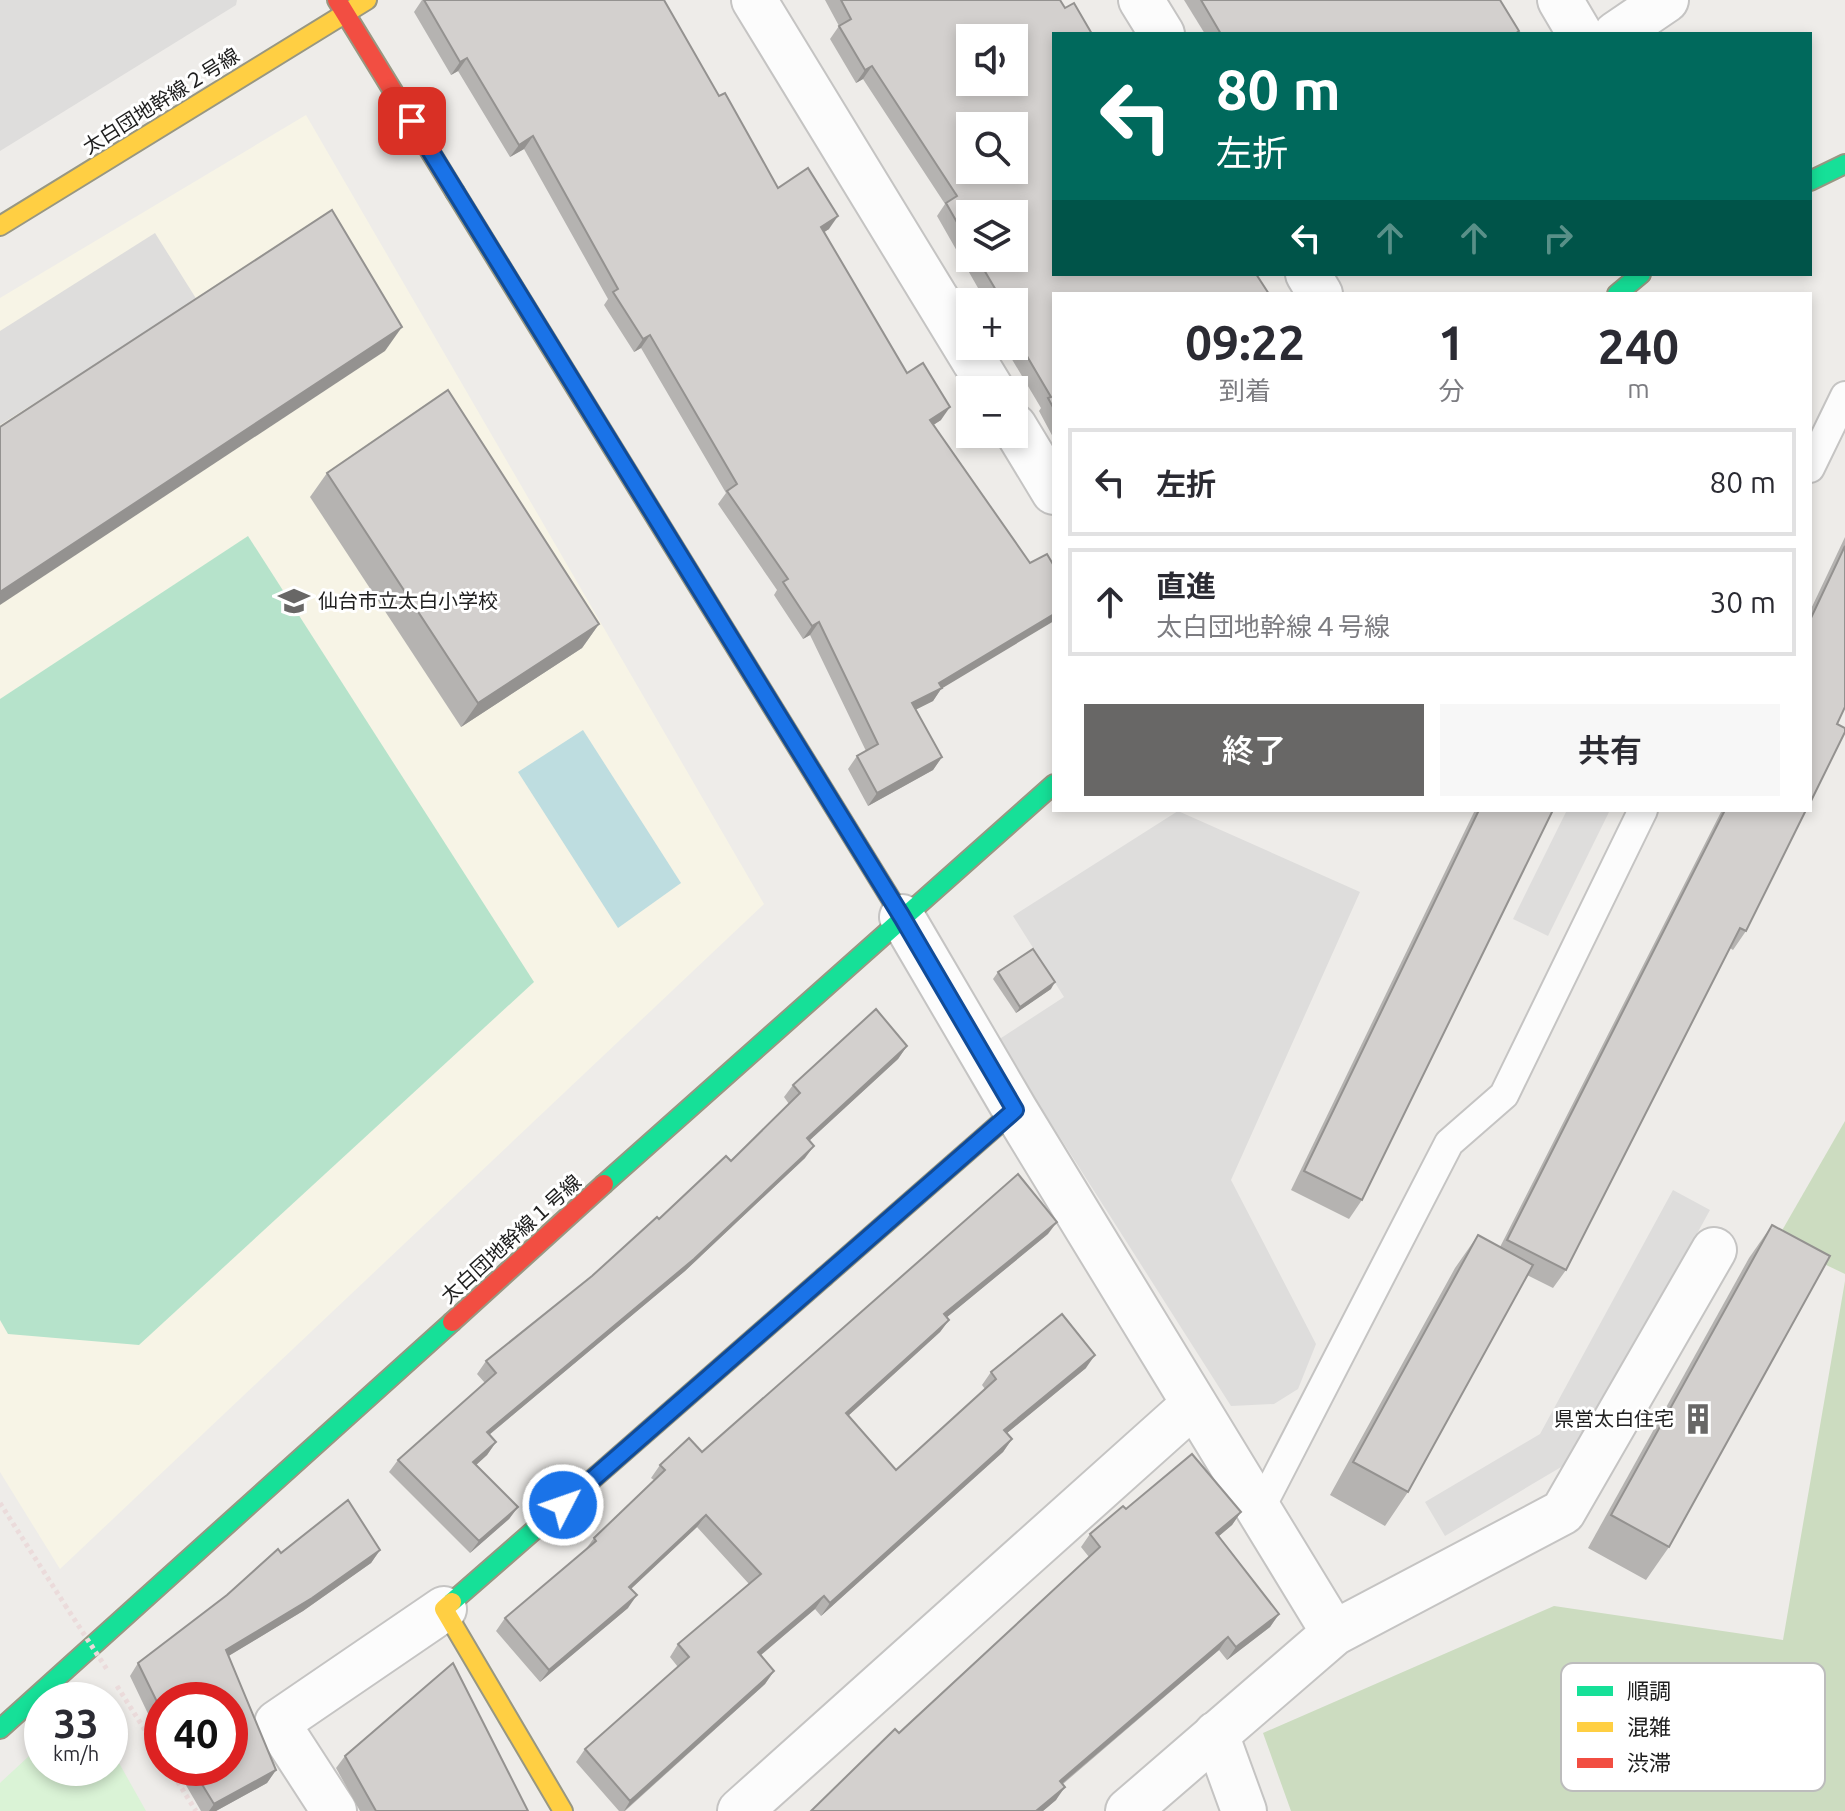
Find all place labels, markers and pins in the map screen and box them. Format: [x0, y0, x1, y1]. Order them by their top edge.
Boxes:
pin [378, 87, 446, 155]
school or university icon: 仙台市立太白小学校 [277, 584, 311, 618]
place label: 仙台市立太白小学校 [318, 589, 498, 612]
building icon: 県営太白住宅 [1681, 1402, 1715, 1436]
place label: 県営太白住宅 [1554, 1407, 1674, 1430]

